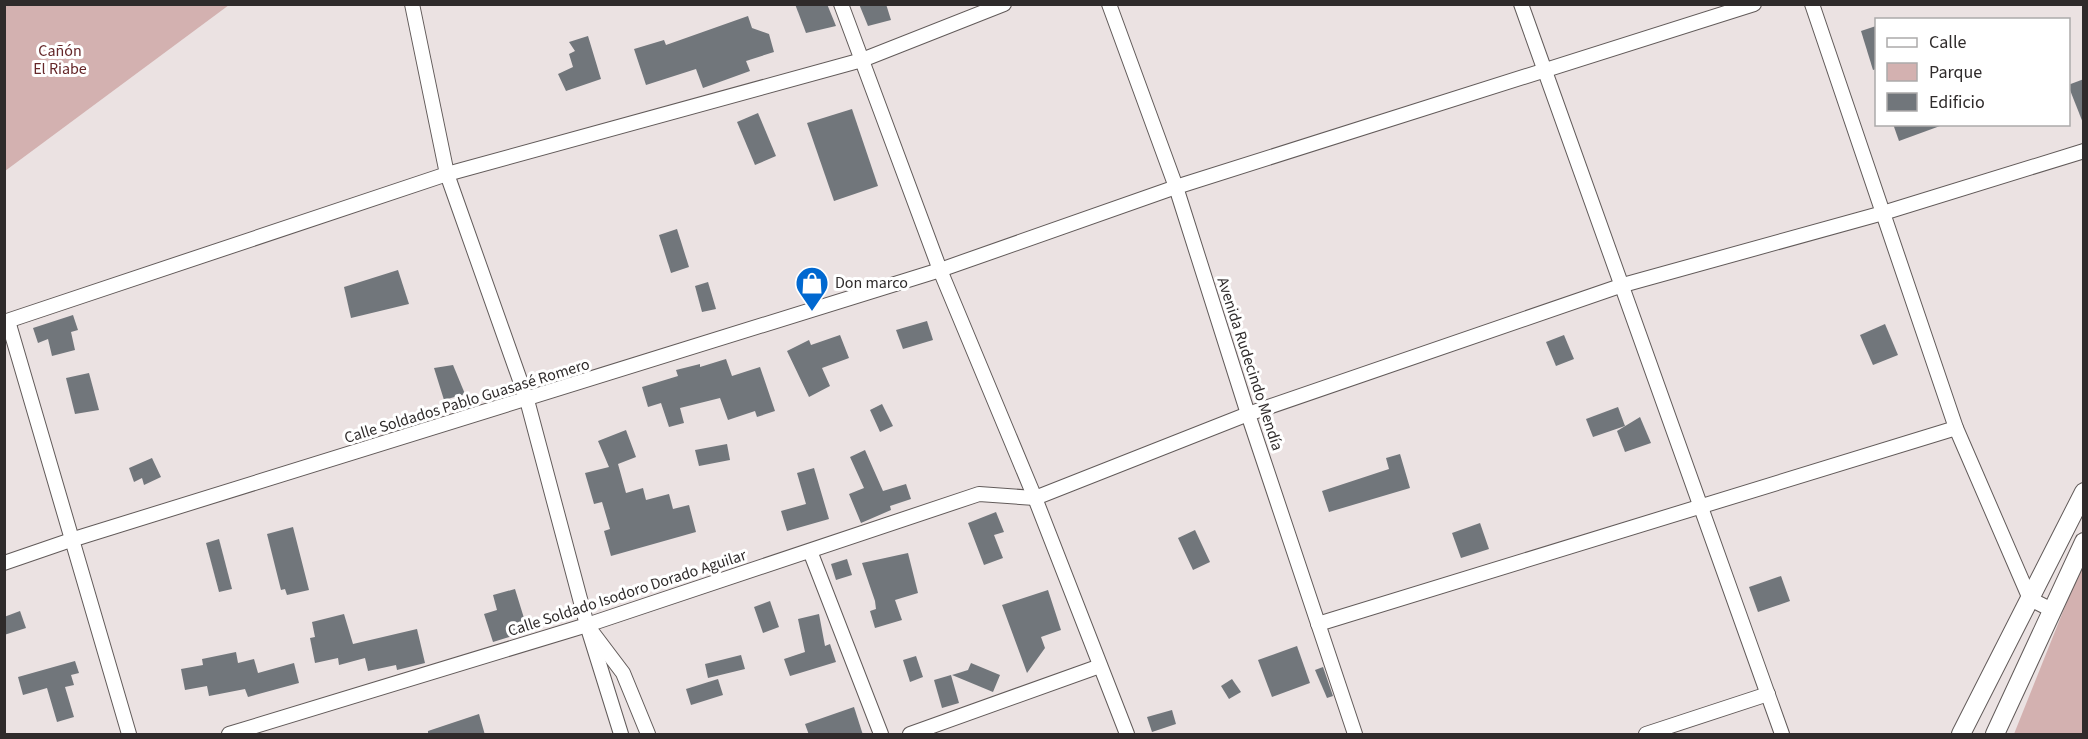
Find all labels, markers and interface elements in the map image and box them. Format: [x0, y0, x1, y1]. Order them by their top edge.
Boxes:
legend [1875, 18, 2070, 126]
text: Calle [1929, 30, 1967, 55]
park label: Cañón El Riabe [33, 40, 87, 80]
text: Parque [1929, 60, 1982, 85]
text: Edificio [1929, 90, 1985, 115]
shop icon: Don marco [794, 265, 830, 312]
place label: Don marco [835, 272, 908, 294]
street label: Avenida Rudecindo Mendía [1212, 274, 1288, 454]
street label: Calle Soldados Pablo Guasasé Romero [342, 353, 592, 449]
street label: Calle Soldado Isodoro Dorado Aguilar [505, 544, 749, 642]

